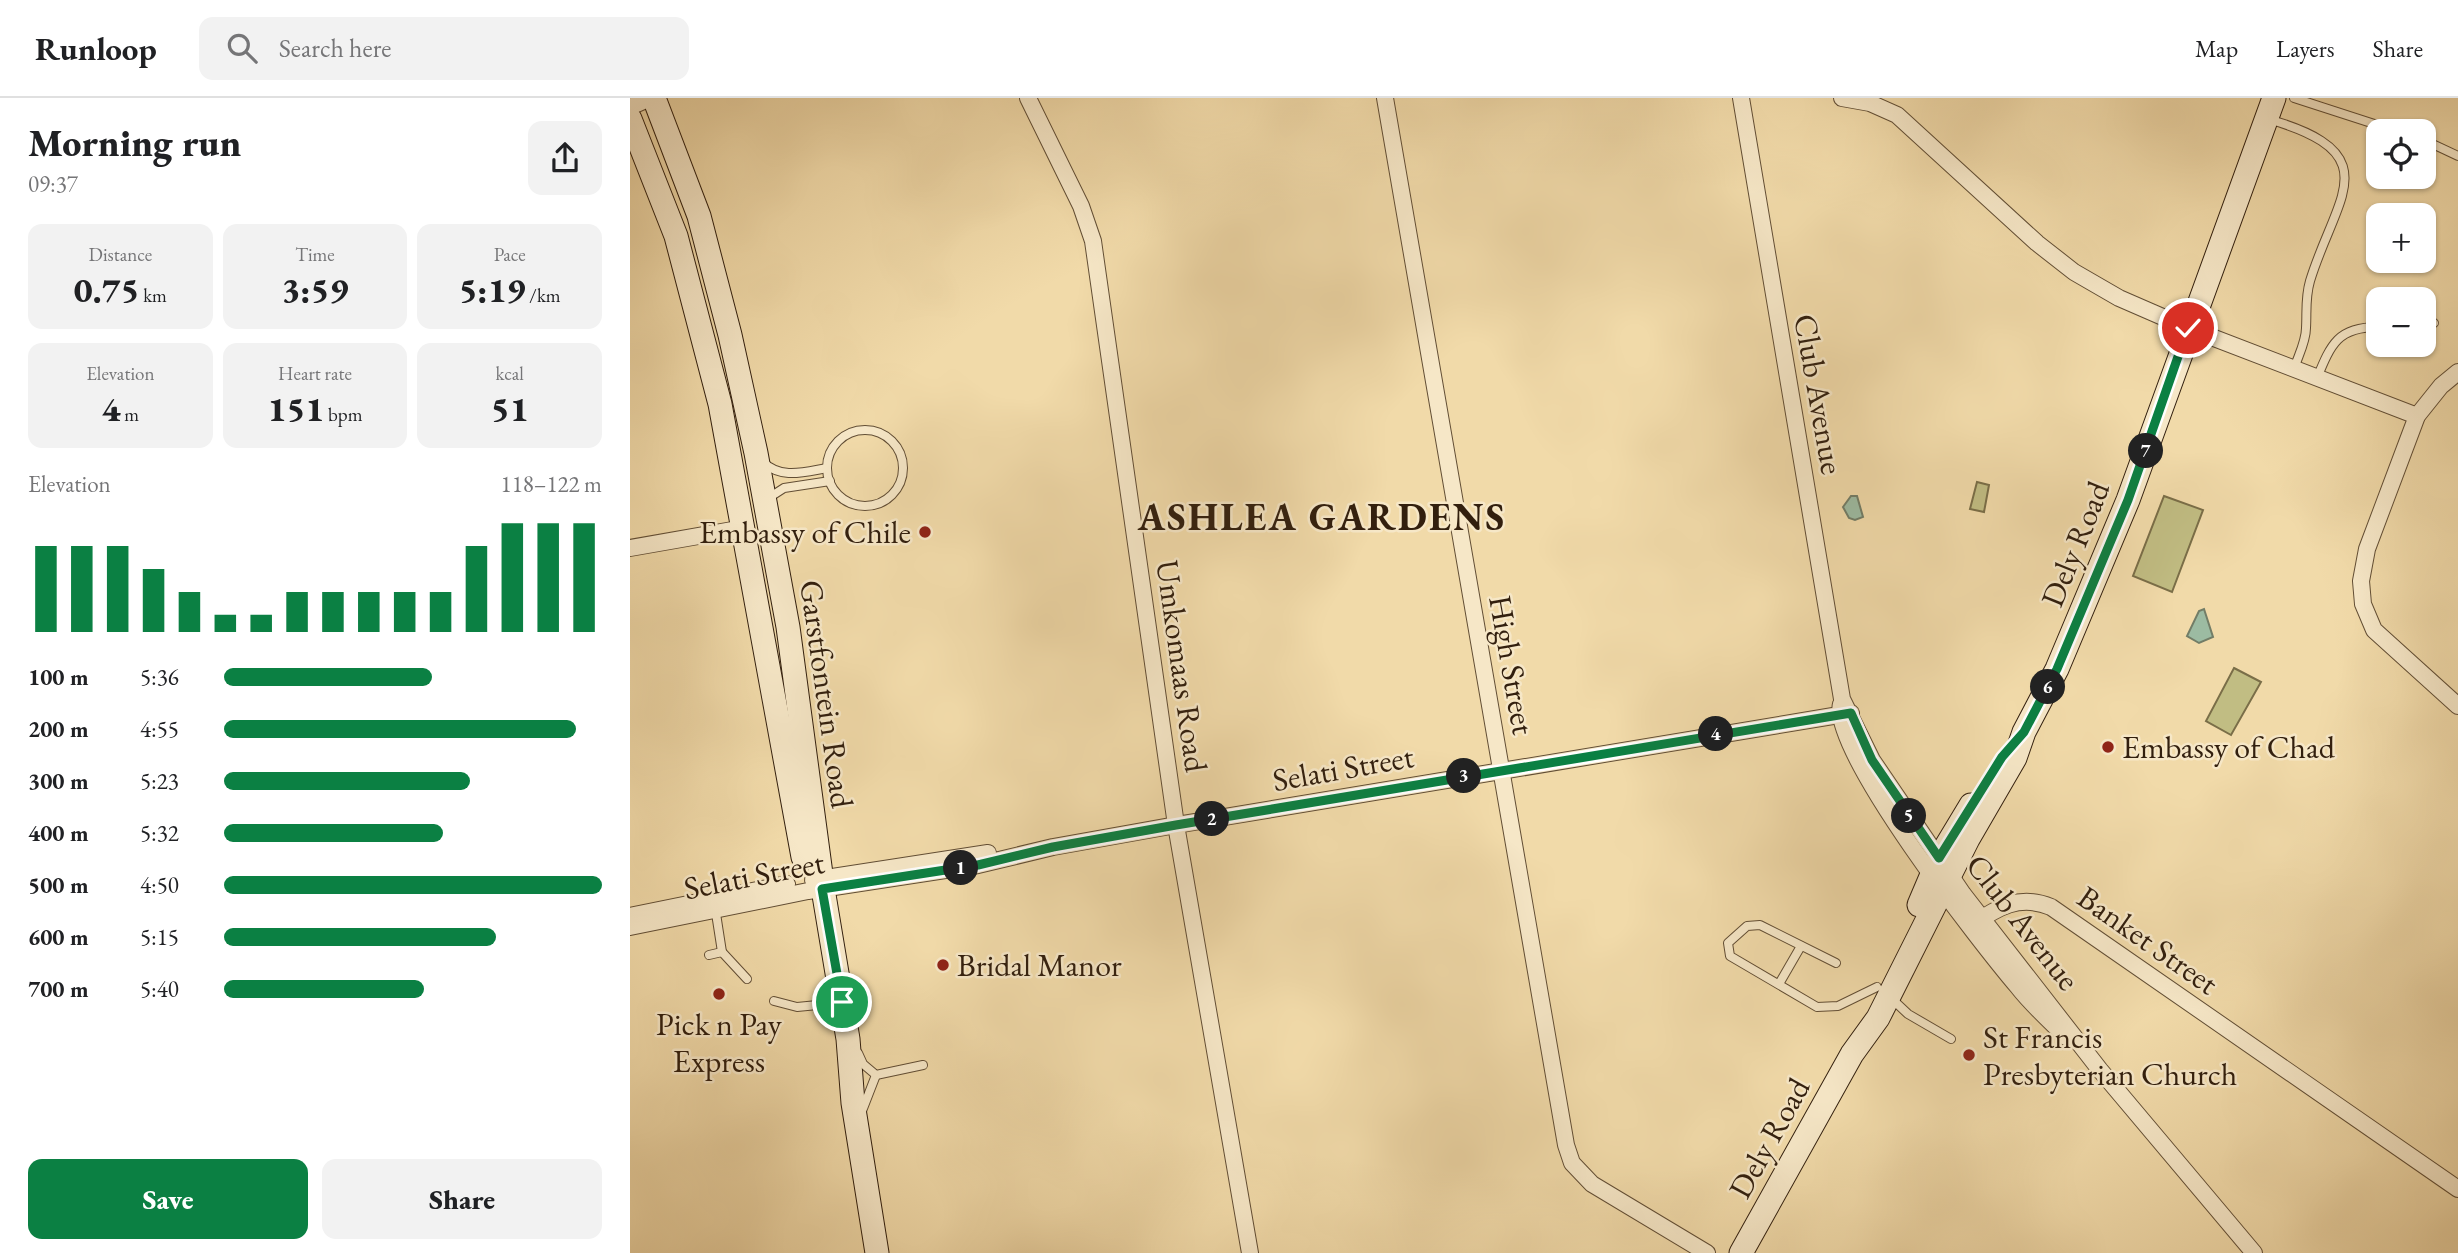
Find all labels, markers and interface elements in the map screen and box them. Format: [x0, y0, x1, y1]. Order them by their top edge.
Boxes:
search box [199, 17, 689, 80]
text: Runloop [35, 27, 157, 70]
icon: search [223, 29, 261, 67]
text: Search here [279, 31, 391, 65]
text: Map [2195, 33, 2238, 64]
text: Layers [2276, 33, 2335, 64]
text: Share [2373, 33, 2423, 64]
text: Morning run [28, 118, 241, 167]
map controls [2366, 119, 2436, 357]
button: locate [2366, 119, 2436, 189]
button: share [528, 121, 602, 195]
text: 09:37 [28, 169, 78, 199]
button: + [2366, 203, 2436, 273]
text: Distance [89, 242, 152, 267]
text: Time [295, 242, 335, 267]
text: Pace [494, 242, 526, 267]
text: 0.75 [74, 267, 139, 312]
text: 3:59 [282, 267, 348, 312]
text: 5:19 [459, 267, 526, 312]
text: km [139, 283, 167, 308]
text: /km [526, 283, 561, 308]
button: − [2366, 287, 2436, 357]
pin [2158, 298, 2218, 358]
icon: check [2169, 309, 2207, 347]
street label: Club Avenue [1784, 311, 1854, 477]
text: Elevation [86, 361, 155, 386]
text: Heart rate [278, 361, 352, 386]
text: kcal [495, 361, 524, 386]
text: 4 [102, 386, 120, 431]
text: 151 [268, 386, 324, 431]
text: 51 [491, 386, 529, 431]
text: m [120, 402, 139, 427]
text: bpm [324, 402, 362, 427]
pin: 7 [2128, 434, 2164, 468]
text: 7 [2140, 438, 2151, 463]
text: Elevation [28, 469, 111, 499]
text: 118–122 m [501, 469, 602, 499]
street label: Dely Road [2031, 474, 2119, 613]
district label: ASHLEA GARDENS [1137, 492, 1506, 541]
place label: Embassy of Chile [699, 511, 911, 553]
marker: Embassy of Chile [917, 524, 933, 540]
street label: Umkomaas Road [1146, 557, 1218, 775]
street label: Garstfontein Road [790, 577, 864, 812]
street label: High Street [1479, 592, 1545, 738]
text: 100 m [28, 662, 89, 692]
text: 5:36 [140, 662, 179, 692]
pin: 6 [2030, 670, 2066, 704]
text: 6 [2042, 674, 2053, 699]
text: 200 m [28, 714, 89, 744]
text: 4:55 [140, 714, 179, 744]
pin: 4 [1698, 716, 1734, 752]
text: 4 [1710, 721, 1721, 746]
place label: Embassy of Chad [2122, 726, 2336, 768]
street label: Selati Street [1269, 735, 1417, 801]
marker: Embassy of Chad [2100, 739, 2116, 755]
pin: 3 [1446, 758, 1482, 794]
text: 3 [1458, 763, 1469, 788]
text: 300 m [28, 766, 89, 796]
text: 5:23 [140, 766, 179, 796]
pin: 5 [1892, 798, 1926, 834]
pin: 2 [1194, 802, 1230, 836]
text: 5 [1903, 803, 1914, 828]
text: 2 [1206, 806, 1217, 831]
text: 400 m [28, 818, 89, 848]
text: 5:32 [140, 818, 179, 848]
street label: Selati Street [680, 841, 828, 909]
street label: Club Avenue [1957, 845, 2089, 999]
pin: 1 [944, 850, 978, 886]
text: 1 [955, 855, 966, 880]
text: 500 m [28, 870, 89, 900]
text: 4:50 [140, 870, 179, 900]
street label: Banket Street [2069, 876, 2227, 1004]
text: 600 m [28, 922, 89, 952]
text: 5:15 [140, 922, 179, 952]
place label: Bridal Manor [957, 944, 1122, 986]
marker: Bridal Manor [935, 957, 951, 973]
pin [812, 972, 872, 1032]
text: 700 m [28, 974, 89, 1004]
text: 5:40 [140, 974, 179, 1004]
icon: arrive [823, 983, 861, 1021]
marker: Pick n Pay Express [711, 986, 727, 1002]
place label: Pick n Pay Express [656, 1003, 783, 1082]
place label: St Francis Presbyterian Church [1983, 1016, 2237, 1095]
marker: St Francis Presbyterian Church [1961, 1047, 1977, 1063]
street label: Dely Road [1719, 1070, 1820, 1206]
button: Save [28, 1159, 308, 1239]
button: Share [322, 1159, 602, 1239]

